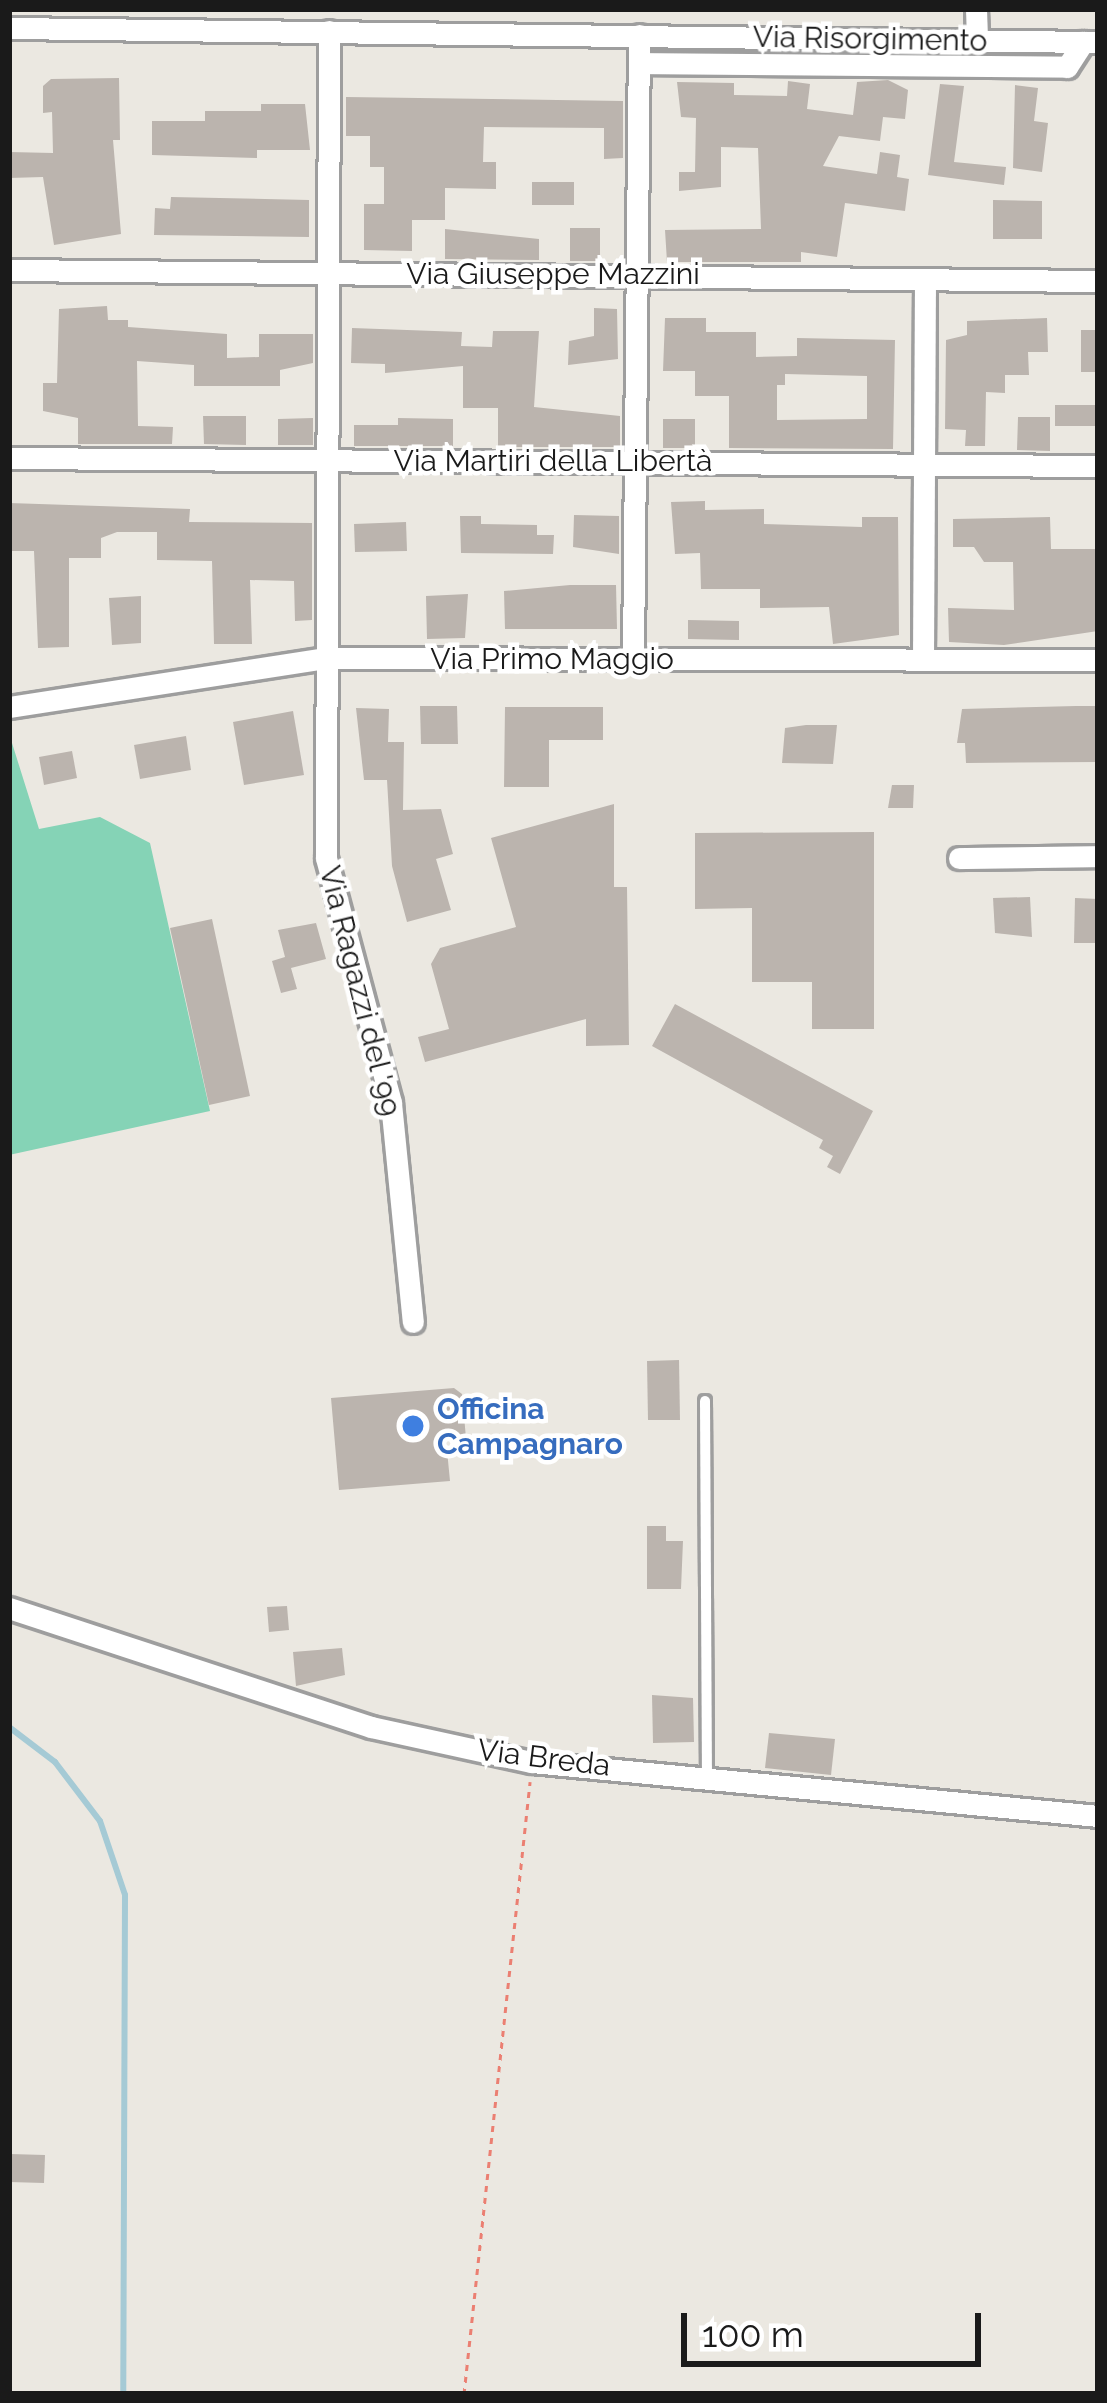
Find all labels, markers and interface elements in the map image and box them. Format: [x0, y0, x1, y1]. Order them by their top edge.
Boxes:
street label: Via Risorgimento [752, 19, 988, 59]
street label: Via Giuseppe Mazzini [406, 256, 700, 292]
street label: Via Martiri della Libertà [394, 443, 712, 479]
street label: Via Primo Maggio [430, 641, 674, 677]
street label: Via Ragazzi del '99 [311, 862, 409, 1120]
place label: Officina Campagnaro [437, 1391, 623, 1462]
marker: Officina Campagnaro [400, 1413, 426, 1439]
street label: Via Breda [476, 1732, 612, 1784]
scale bar [687, 2289, 987, 2363]
text: 100 m [702, 2313, 804, 2355]

